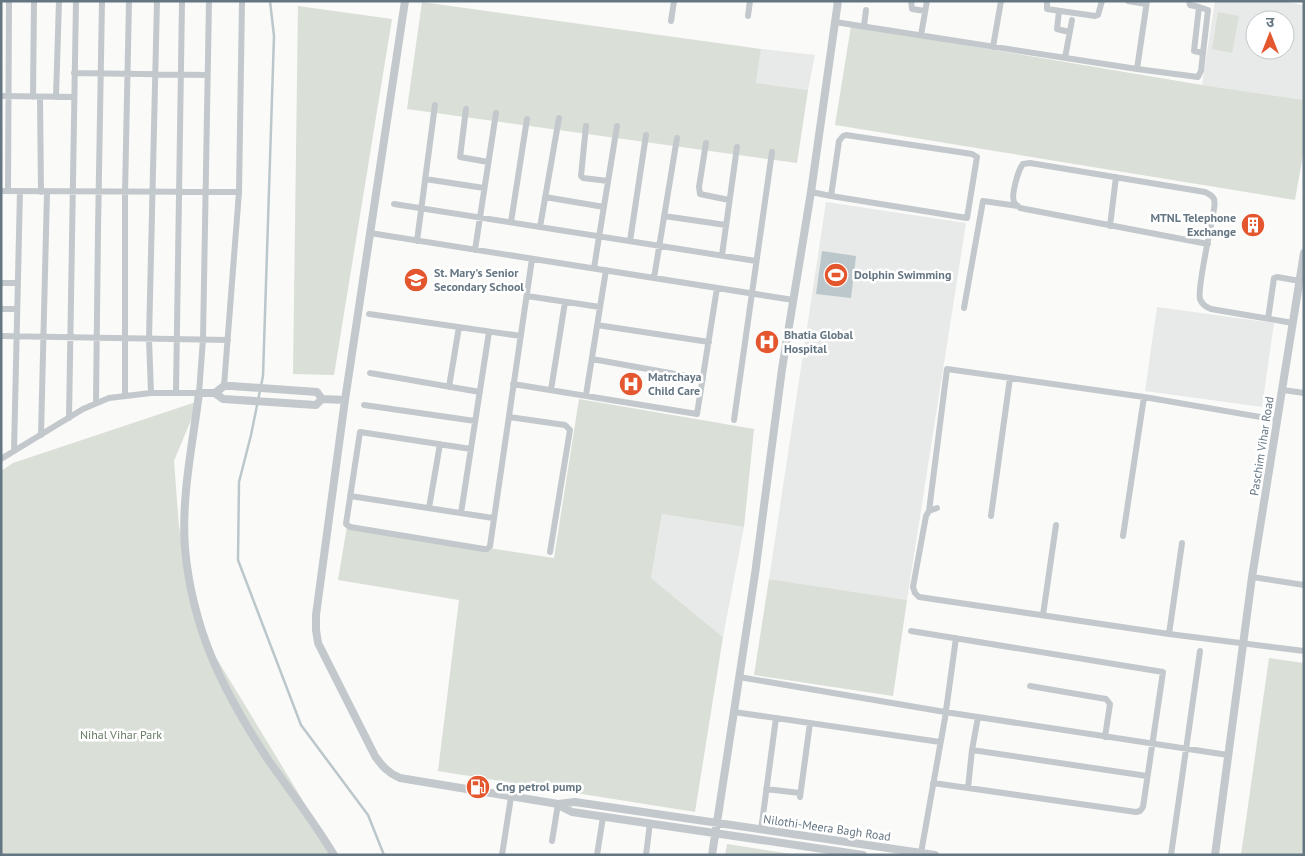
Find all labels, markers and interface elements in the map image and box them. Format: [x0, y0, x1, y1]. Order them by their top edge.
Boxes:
north arrow [1245, 10, 1295, 60]
text: उ [1266, 13, 1275, 31]
place label: MTNL Telephone Exchange [1150, 210, 1236, 239]
building icon: MTNL Telephone Exchange [1240, 212, 1266, 238]
sports icon: Dolphin Swimming [823, 262, 849, 288]
place label: St. Mary's Senior Secondary School [434, 265, 524, 294]
school or university icon: St. Mary's Senior Secondary School [403, 267, 429, 293]
place label: Dolphin Swimming [854, 267, 951, 282]
place label: Bhatia Global Hospital [784, 327, 853, 356]
hospital icon: Bhatia Global Hospital [754, 329, 780, 355]
place label: Matrchaya Child Care [648, 369, 701, 398]
hospital icon: Matrchaya Child Care [618, 371, 644, 397]
street label: Paschim Vihar Road [1246, 395, 1277, 497]
park label: Nihal Vihar Park [80, 727, 162, 742]
fuel station icon: Cng petrol pump [465, 774, 491, 800]
place label: Cng petrol pump [496, 779, 582, 794]
street label: Nilothi-Meera Bagh Road [762, 811, 892, 844]

